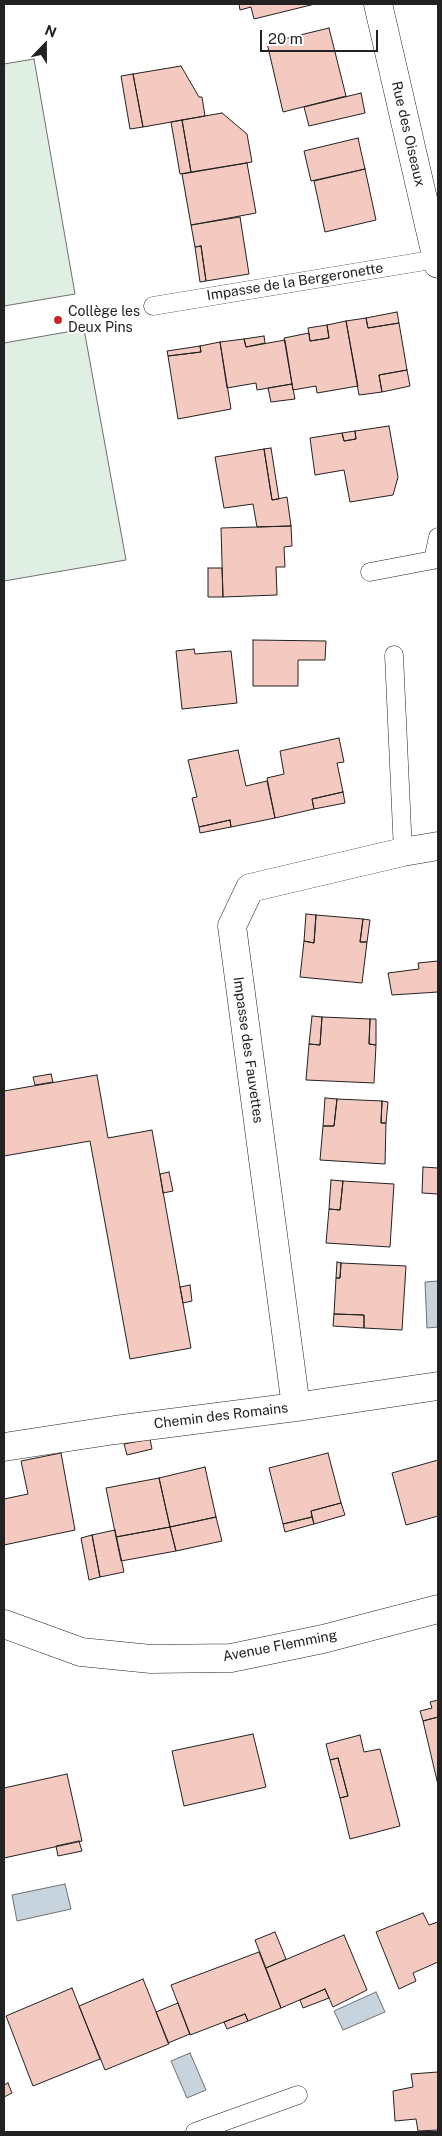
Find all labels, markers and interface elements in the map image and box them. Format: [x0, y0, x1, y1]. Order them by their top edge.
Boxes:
north arrow [20, 20, 70, 70]
scale bar [262, 20, 380, 52]
text: N [43, 22, 59, 41]
text: 20 m [268, 30, 303, 47]
street label: Rue des Oiseaux [388, 80, 428, 188]
street label: Impasse de la Bergeronette [206, 260, 384, 304]
place label: Collège les Deux Pins [68, 304, 140, 336]
marker: Collège les Deux Pins [52, 314, 64, 326]
street label: Impasse des Fauvettes [229, 976, 267, 1124]
street label: Chemin des Romains [153, 1399, 289, 1433]
street label: Avenue Flemming [221, 1627, 339, 1665]

